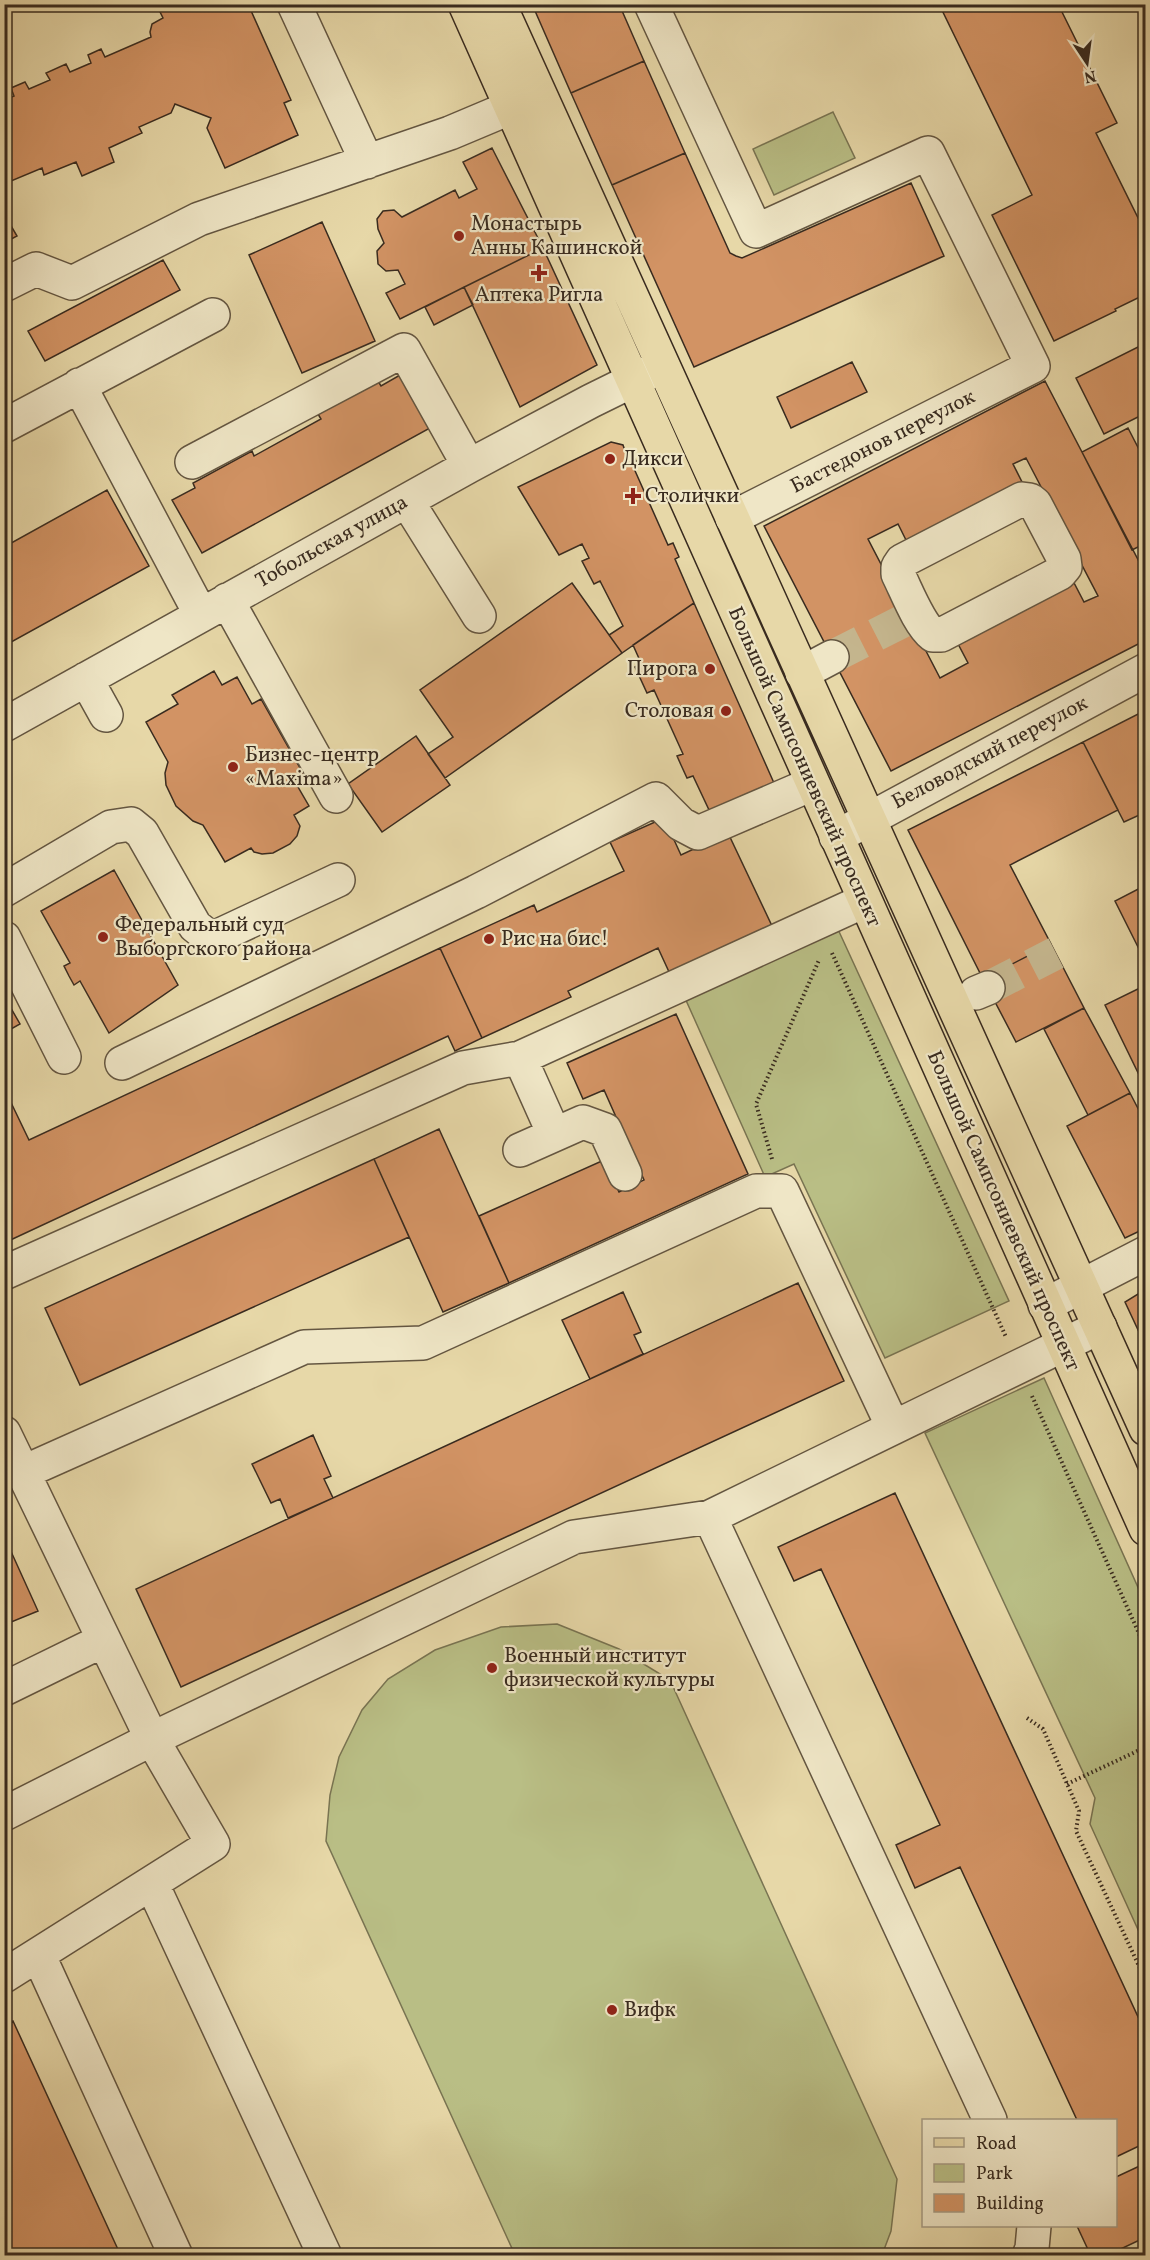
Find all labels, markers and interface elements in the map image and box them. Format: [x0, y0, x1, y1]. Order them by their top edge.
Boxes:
north arrow [1057, 33, 1117, 93]
text: N [1081, 64, 1098, 88]
place label: Монастырь Анны Кашинской [471, 210, 643, 263]
marker: Монастырь Анны Кашинской [452, 229, 466, 243]
marker: Аптека Ригла [532, 266, 546, 280]
place label: Аптека Ригла [475, 281, 603, 310]
street label: Бастедонов переулок [786, 383, 980, 501]
place label: Дикси [622, 445, 683, 474]
marker: Дикси [603, 452, 617, 466]
place label: Столички [645, 482, 739, 511]
street label: Тобольская улица [251, 488, 413, 596]
marker: Столички [626, 489, 640, 503]
street label: Большой Сампсониевский проспект [720, 602, 888, 932]
place label: Пирога [627, 655, 698, 684]
marker: Пирога [703, 662, 717, 676]
street label: Беловодский переулок [887, 689, 1093, 817]
place label: Столовая [625, 697, 714, 726]
marker: Столовая [719, 704, 733, 718]
place label: Бизнес-центр «Maxima» [245, 741, 379, 794]
marker: Бизнес-центр «Maxima» [226, 760, 240, 774]
place label: Федеральный суд Выборгского района [115, 911, 312, 964]
place label: Рис на бис! [501, 925, 609, 954]
marker: Федеральный суд Выборгского района [96, 930, 110, 944]
marker: Рис на бис! [482, 932, 496, 946]
street label: Большой Сампсониевский проспект [919, 1046, 1087, 1376]
place label: Военный институт физической культуры [504, 1642, 715, 1695]
marker: Военный институт физической культуры [485, 1661, 499, 1675]
place label: Вифк [624, 1996, 676, 2025]
marker: Вифк [605, 2003, 619, 2017]
legend [922, 2119, 1117, 2227]
text: Road [976, 2132, 1017, 2157]
text: Park [976, 2162, 1013, 2187]
text: Building [976, 2192, 1044, 2217]

